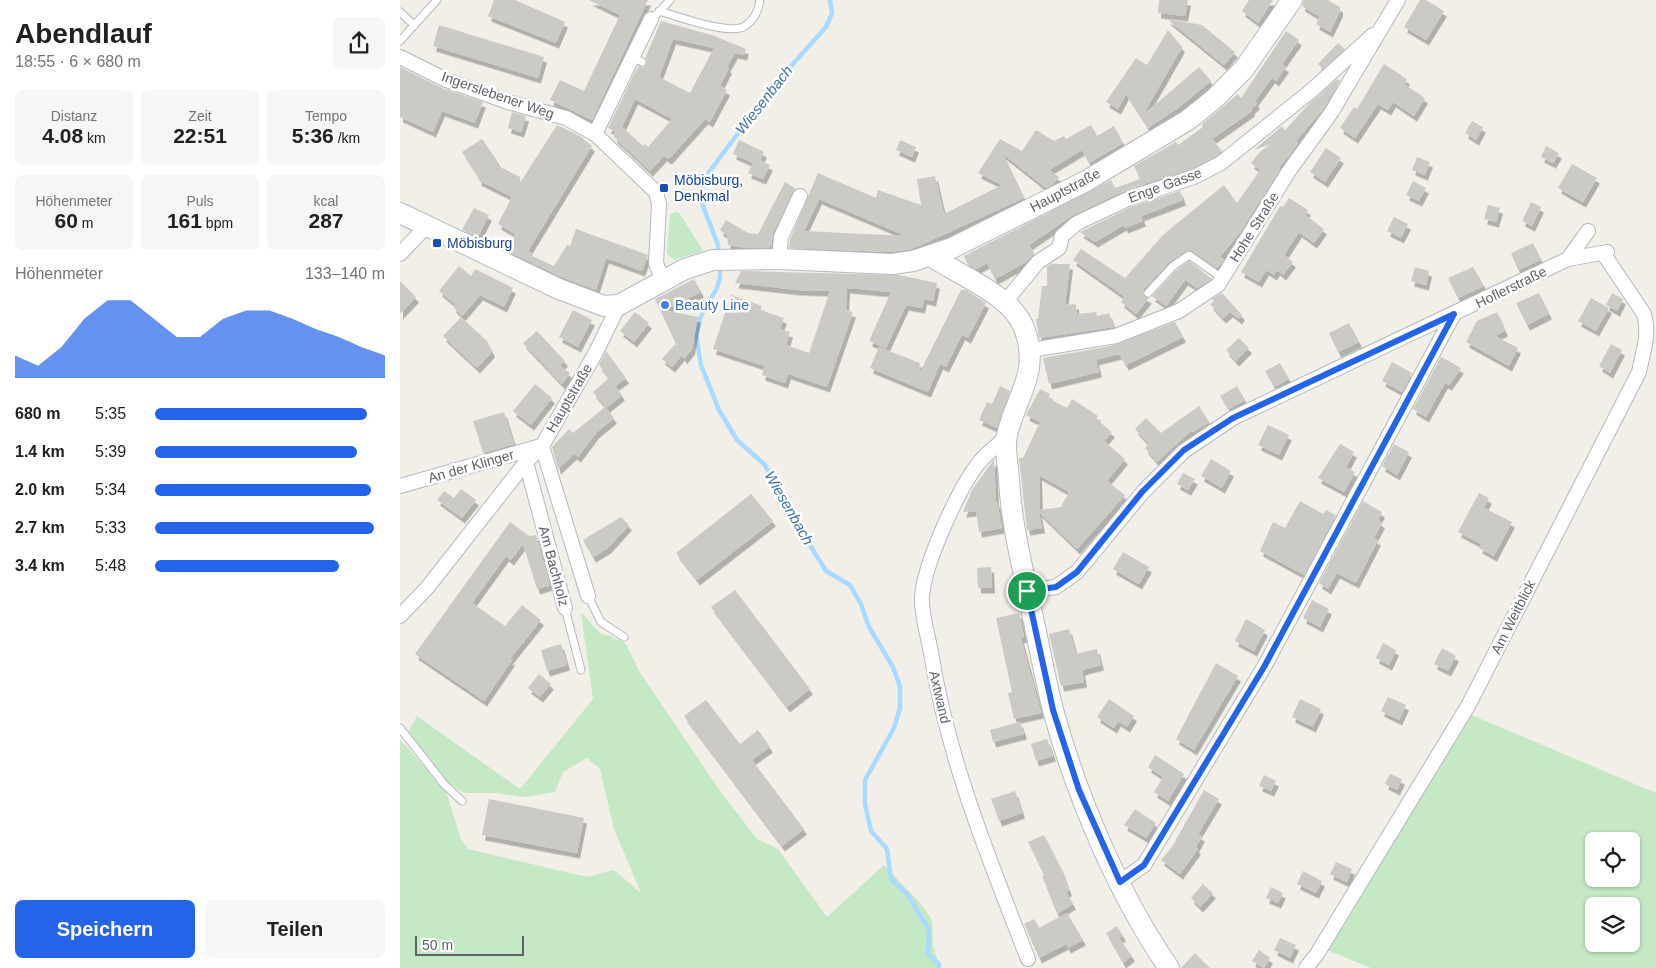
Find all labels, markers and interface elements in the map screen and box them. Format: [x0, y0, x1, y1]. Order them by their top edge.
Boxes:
button: share [333, 17, 385, 69]
text: Abendlauf [15, 18, 152, 49]
text: 18:55 · 6 × 680 m [15, 53, 141, 70]
water label: Wiesenbach [732, 62, 796, 137]
street label: Ingerslebener Weg [440, 68, 556, 122]
text: Distanz [51, 108, 97, 124]
text: Zeit [188, 108, 212, 124]
text: Tempo [305, 108, 347, 124]
text: 4.08 [42, 124, 83, 147]
text: 22:51 [173, 124, 227, 147]
text: 5:36 [292, 124, 334, 147]
text: km [83, 130, 106, 146]
text: /km [334, 130, 360, 146]
street label: Enge Gasse [1126, 164, 1204, 206]
street label: Hauptstraße [1027, 165, 1103, 215]
place label: Möbisburg, Denkmal [674, 172, 743, 204]
marker: Möbisburg, Denkmal [658, 182, 670, 194]
street label: Hohe Straße [1226, 189, 1282, 265]
text: Höhenmeter [35, 193, 113, 209]
text: Puls [186, 193, 214, 209]
text: kcal [314, 193, 338, 209]
text: 60 [55, 209, 78, 232]
text: 161 [167, 209, 202, 232]
text: 287 [308, 209, 344, 232]
text: m [78, 215, 93, 231]
text: bpm [202, 215, 233, 231]
place label: Möbisburg [447, 235, 512, 251]
marker: Möbisburg [431, 237, 443, 249]
street label: Hoflerstraße [1473, 263, 1549, 311]
text: Höhenmeter [15, 265, 103, 282]
text: 133–140 m [305, 265, 385, 282]
place label: Beauty Line [675, 297, 749, 313]
marker: Beauty Line [659, 299, 671, 311]
street label: Hauptstraße [543, 360, 595, 435]
text: 680 m [15, 405, 60, 422]
text: 5:35 [95, 405, 126, 422]
text: 1.4 km [15, 443, 65, 460]
text: 5:39 [95, 443, 126, 460]
street label: An der Klinger [426, 446, 516, 486]
water label: Wiesenbach [761, 468, 817, 548]
text: 2.0 km [15, 481, 65, 498]
text: 5:34 [95, 481, 126, 498]
text: 2.7 km [15, 519, 65, 536]
text: 5:33 [95, 519, 126, 536]
street label: Am Bachholz [536, 524, 572, 608]
text: 3.4 km [15, 557, 65, 574]
text: 5:48 [95, 557, 126, 574]
pin [1006, 570, 1048, 612]
icon: arrive [1013, 577, 1041, 605]
street label: Am Weitblick [1488, 577, 1539, 657]
street label: Axtwand [926, 669, 954, 725]
map controls [1585, 832, 1640, 952]
button: locate [1585, 832, 1640, 887]
button: layers [1585, 897, 1640, 952]
button: Speichern [15, 900, 195, 958]
button: Teilen [205, 900, 385, 958]
scale bar [415, 933, 524, 956]
text: 50 m [422, 937, 453, 953]

